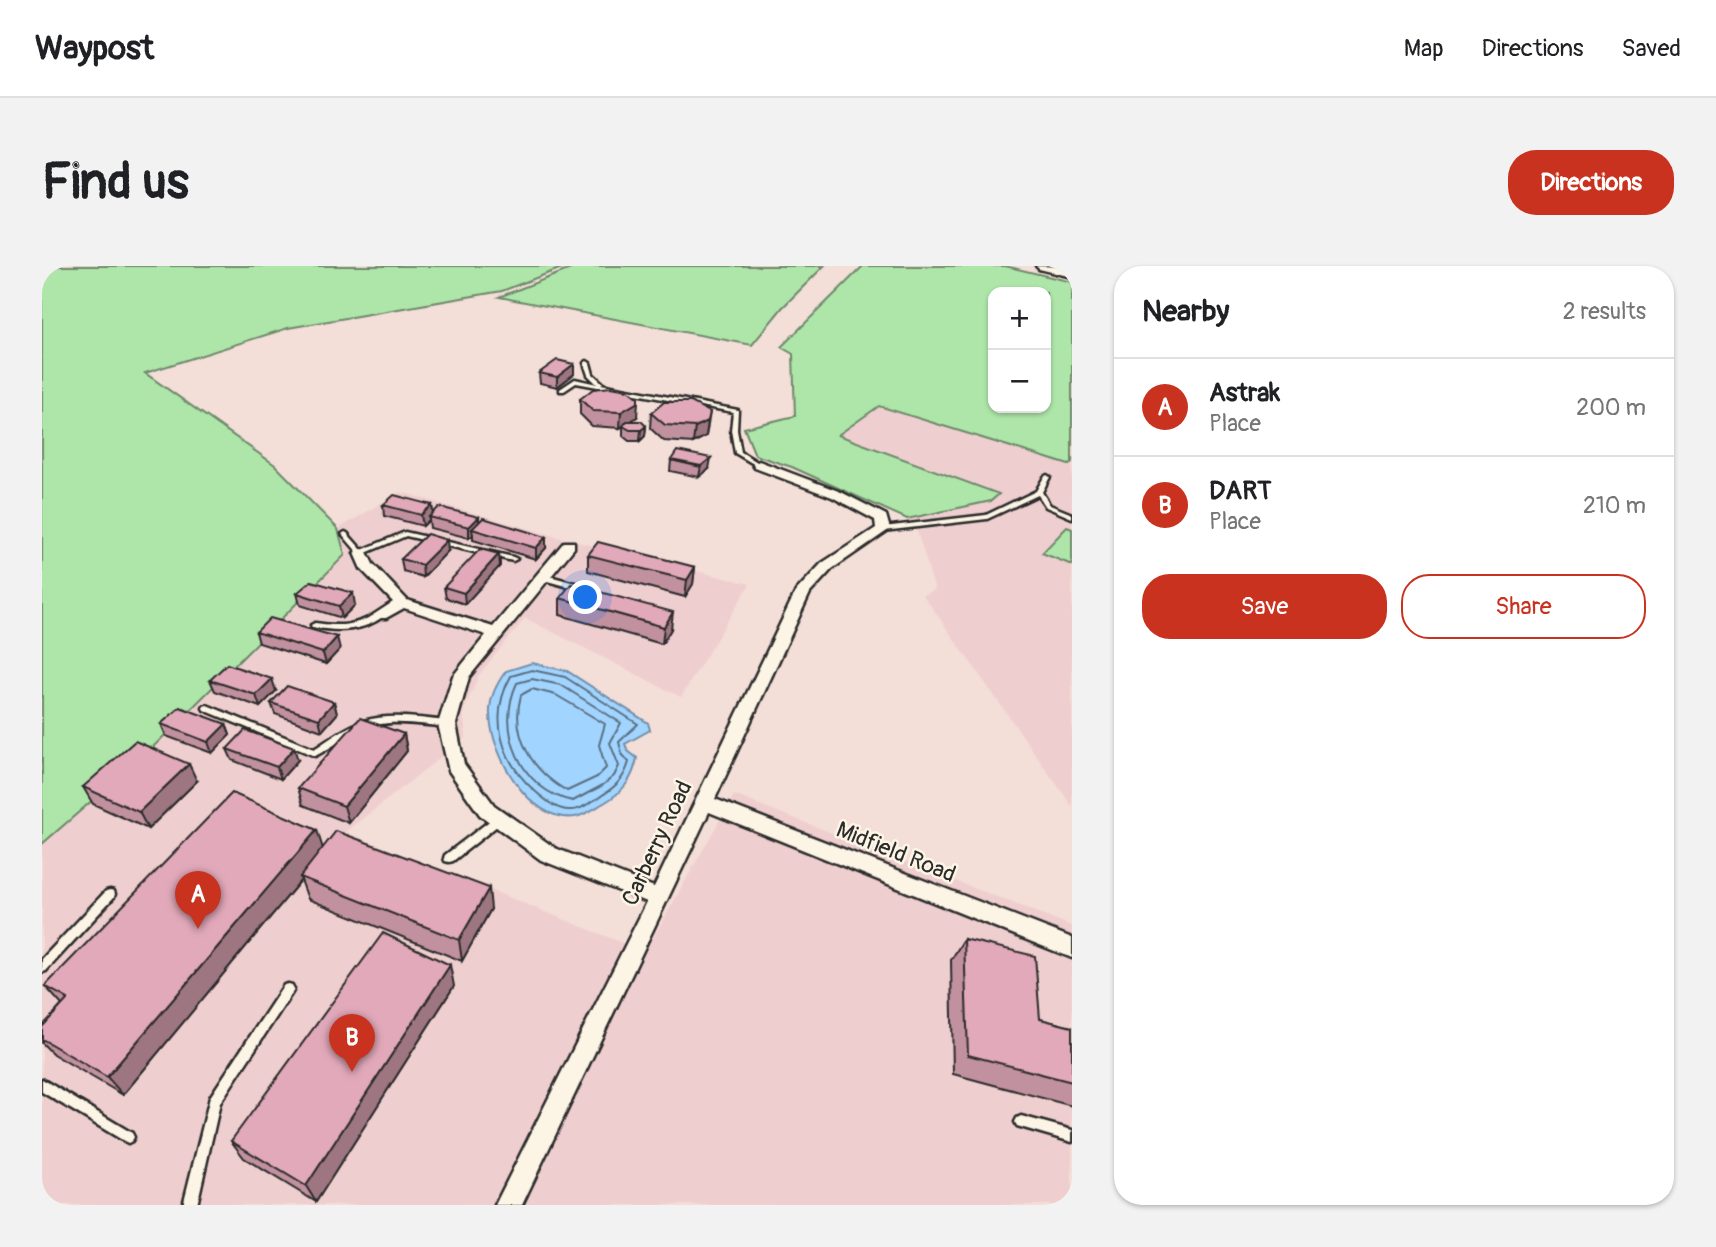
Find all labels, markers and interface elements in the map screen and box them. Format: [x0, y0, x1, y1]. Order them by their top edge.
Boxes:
text: Waypost [35, 28, 154, 69]
text: Map [1404, 34, 1444, 63]
text: Directions [1482, 34, 1583, 63]
text: Saved [1621, 34, 1681, 63]
button: Directions [1508, 150, 1674, 215]
text: Find us [42, 152, 189, 213]
map controls [988, 287, 1051, 413]
button: + [988, 287, 1051, 350]
text: Nearby [1142, 293, 1229, 330]
text: 2 results [1563, 297, 1646, 326]
button: − [988, 350, 1051, 413]
text: Astrak [1209, 377, 1280, 409]
text: A [1158, 393, 1172, 422]
text: 200 m [1576, 393, 1646, 422]
text: Place [1209, 409, 1261, 438]
text: DART [1209, 475, 1272, 507]
text: B [1158, 491, 1172, 520]
text: 210 m [1583, 491, 1646, 520]
text: Place [1209, 507, 1261, 536]
button: Save [1142, 574, 1387, 639]
button: Share [1401, 574, 1646, 639]
your location [568, 580, 602, 614]
street label: Carberry Road [615, 776, 699, 910]
street label: Midfield Road [832, 815, 960, 889]
pin: A [175, 871, 221, 929]
pin: B [329, 1014, 375, 1072]

